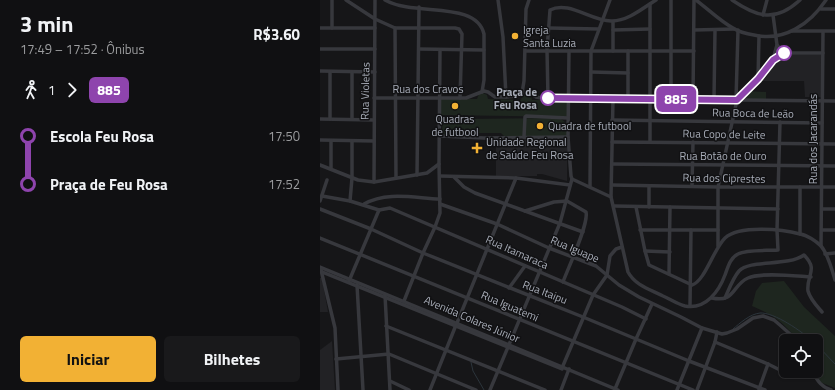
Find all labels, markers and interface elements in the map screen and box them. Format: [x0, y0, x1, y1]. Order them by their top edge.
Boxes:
text: 3 min [20, 7, 73, 41]
place label: Igreja Santa Luzia [523, 22, 577, 51]
text: R$3.60 [253, 23, 300, 46]
marker: Igreja Santa Luzia [510, 31, 520, 41]
text: 17:49 – 17:52 · Ônibus [20, 39, 145, 59]
unlabelled marker [776, 45, 792, 61]
street label: Rua Violetas [356, 62, 374, 120]
icon: walk [20, 79, 42, 101]
icon: forward [61, 79, 83, 101]
text: 885 [97, 79, 121, 100]
text: 1 [48, 80, 55, 100]
street label: Rua dos Cravos [393, 81, 464, 97]
place label: Praça de Feu Rosa [494, 84, 537, 113]
line badge: 885 [653, 86, 699, 112]
text: 885 [664, 88, 688, 109]
marker: Praça de Feu Rosa [540, 90, 556, 106]
street label: Rua dos Jacarandás [805, 94, 821, 184]
marker: Quadras de futbool [450, 101, 460, 111]
street label: Rua Boca de Leão [712, 104, 794, 122]
place label: Quadras de futbool [431, 111, 479, 140]
place label: Quadra de futbool [548, 118, 631, 134]
marker: Quadra de futbool [535, 121, 545, 131]
text: Escola Feu Rosa [50, 125, 154, 148]
street label: Rua Copo de Leite [683, 125, 766, 143]
text: 17:50 [268, 126, 300, 146]
place label: Unidade Regional de Saúde Feu Rosa [486, 134, 574, 163]
marker: Unidade Regional de Saúde Feu Rosa [471, 142, 483, 154]
street label: Rua Botão de Ouro [679, 148, 767, 164]
street label: Rua dos Ciprestes [682, 169, 766, 187]
text: Praça de Feu Rosa [50, 173, 168, 196]
text: 17:52 [268, 174, 300, 194]
street label: Rua Itamaraca [483, 231, 551, 273]
street label: Rua Iguape [548, 232, 602, 267]
street label: Rua Itaipu [520, 276, 570, 308]
street label: Rua Iguatemi [479, 287, 541, 325]
street label: Avenida Colares Júnior [422, 292, 523, 346]
map controls [779, 334, 823, 378]
button: locate [779, 334, 823, 378]
button: Iniciar [20, 336, 156, 382]
button: Bilhetes [164, 336, 300, 382]

